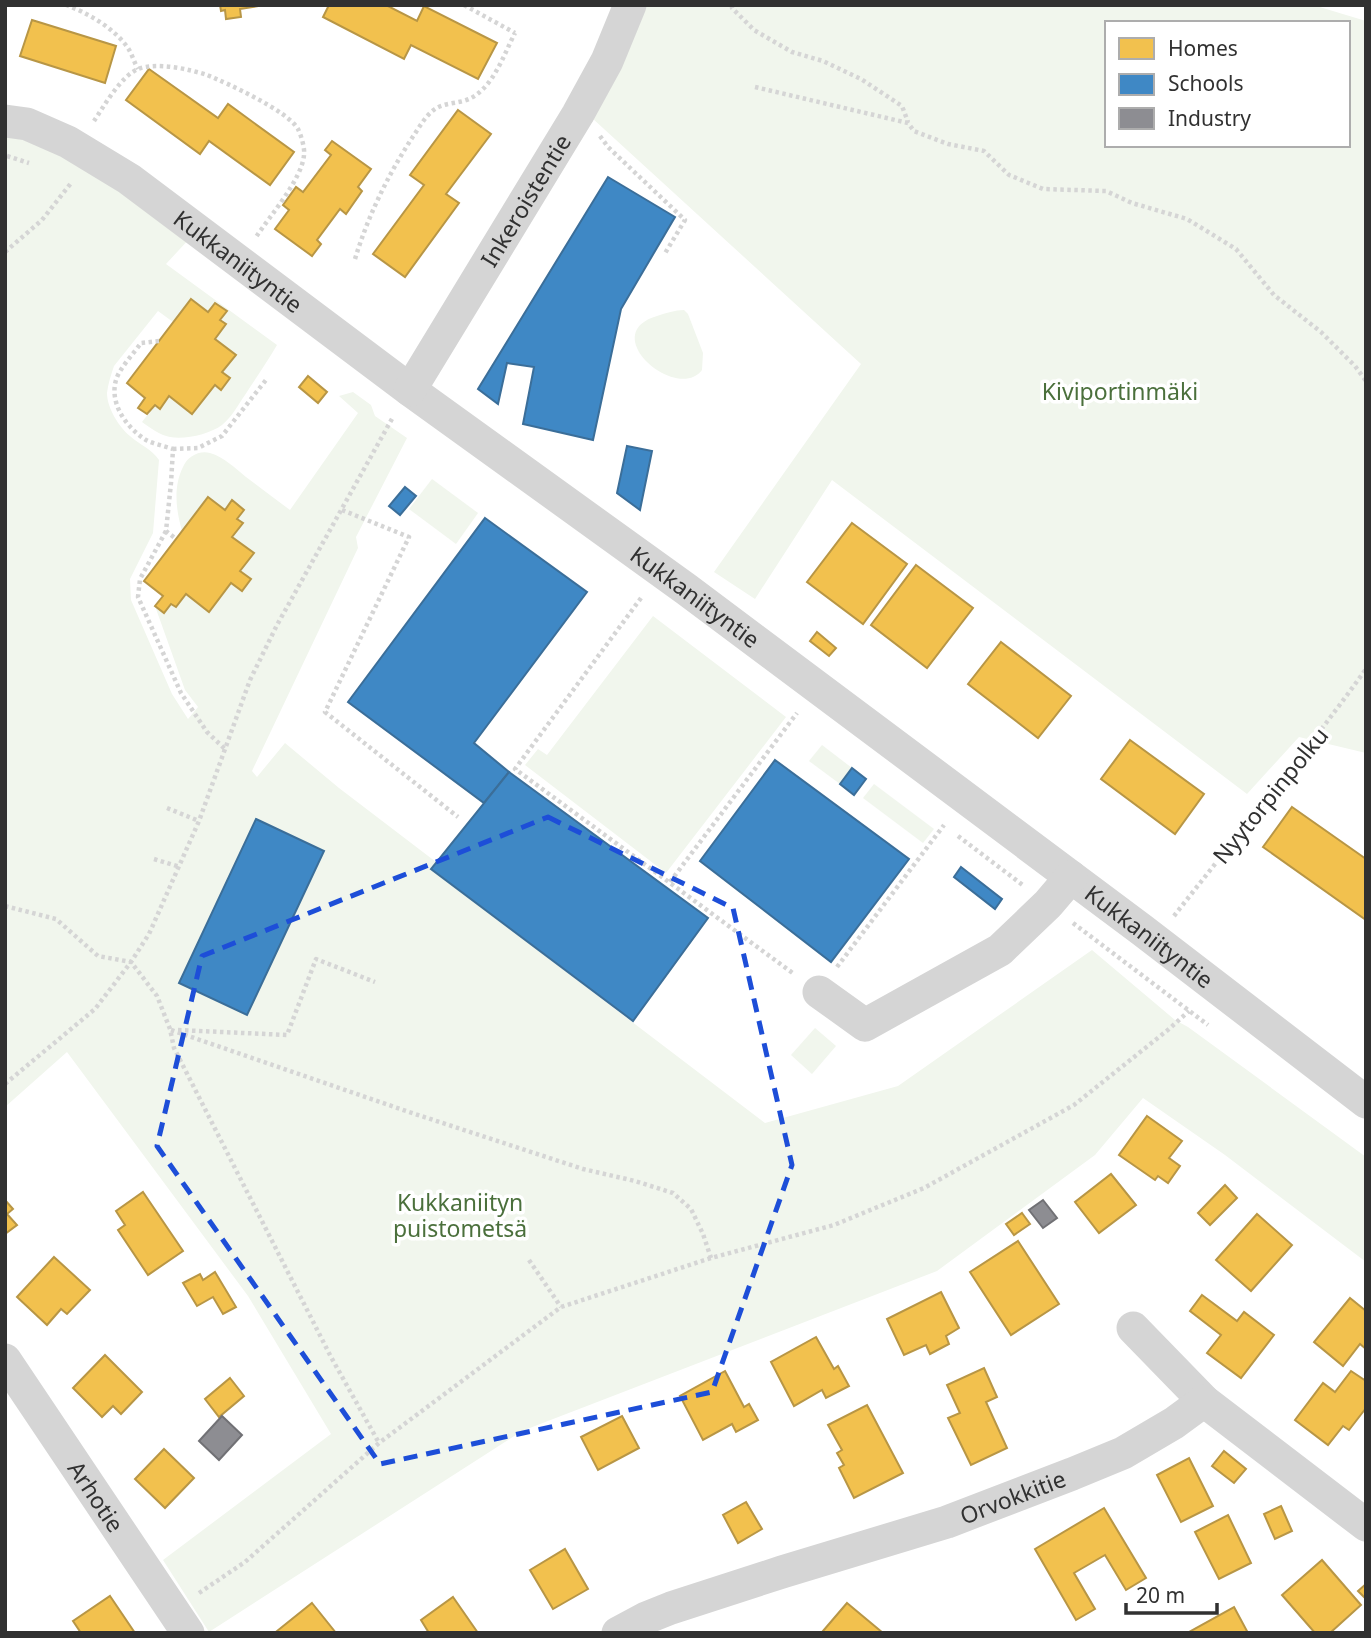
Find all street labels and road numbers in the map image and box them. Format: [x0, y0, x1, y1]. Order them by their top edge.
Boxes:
street label: Inkeroistentie [473, 128, 578, 273]
street label: Kukkaniityntie [167, 202, 309, 320]
street label: Kukkaniityntie [624, 538, 767, 655]
street label: Nyytorpinpolku [1205, 720, 1335, 870]
street label: Kukkaniityntie [1079, 877, 1220, 995]
street label: Arhotie [61, 1454, 132, 1538]
street label: Orvokkitie [955, 1462, 1070, 1532]

